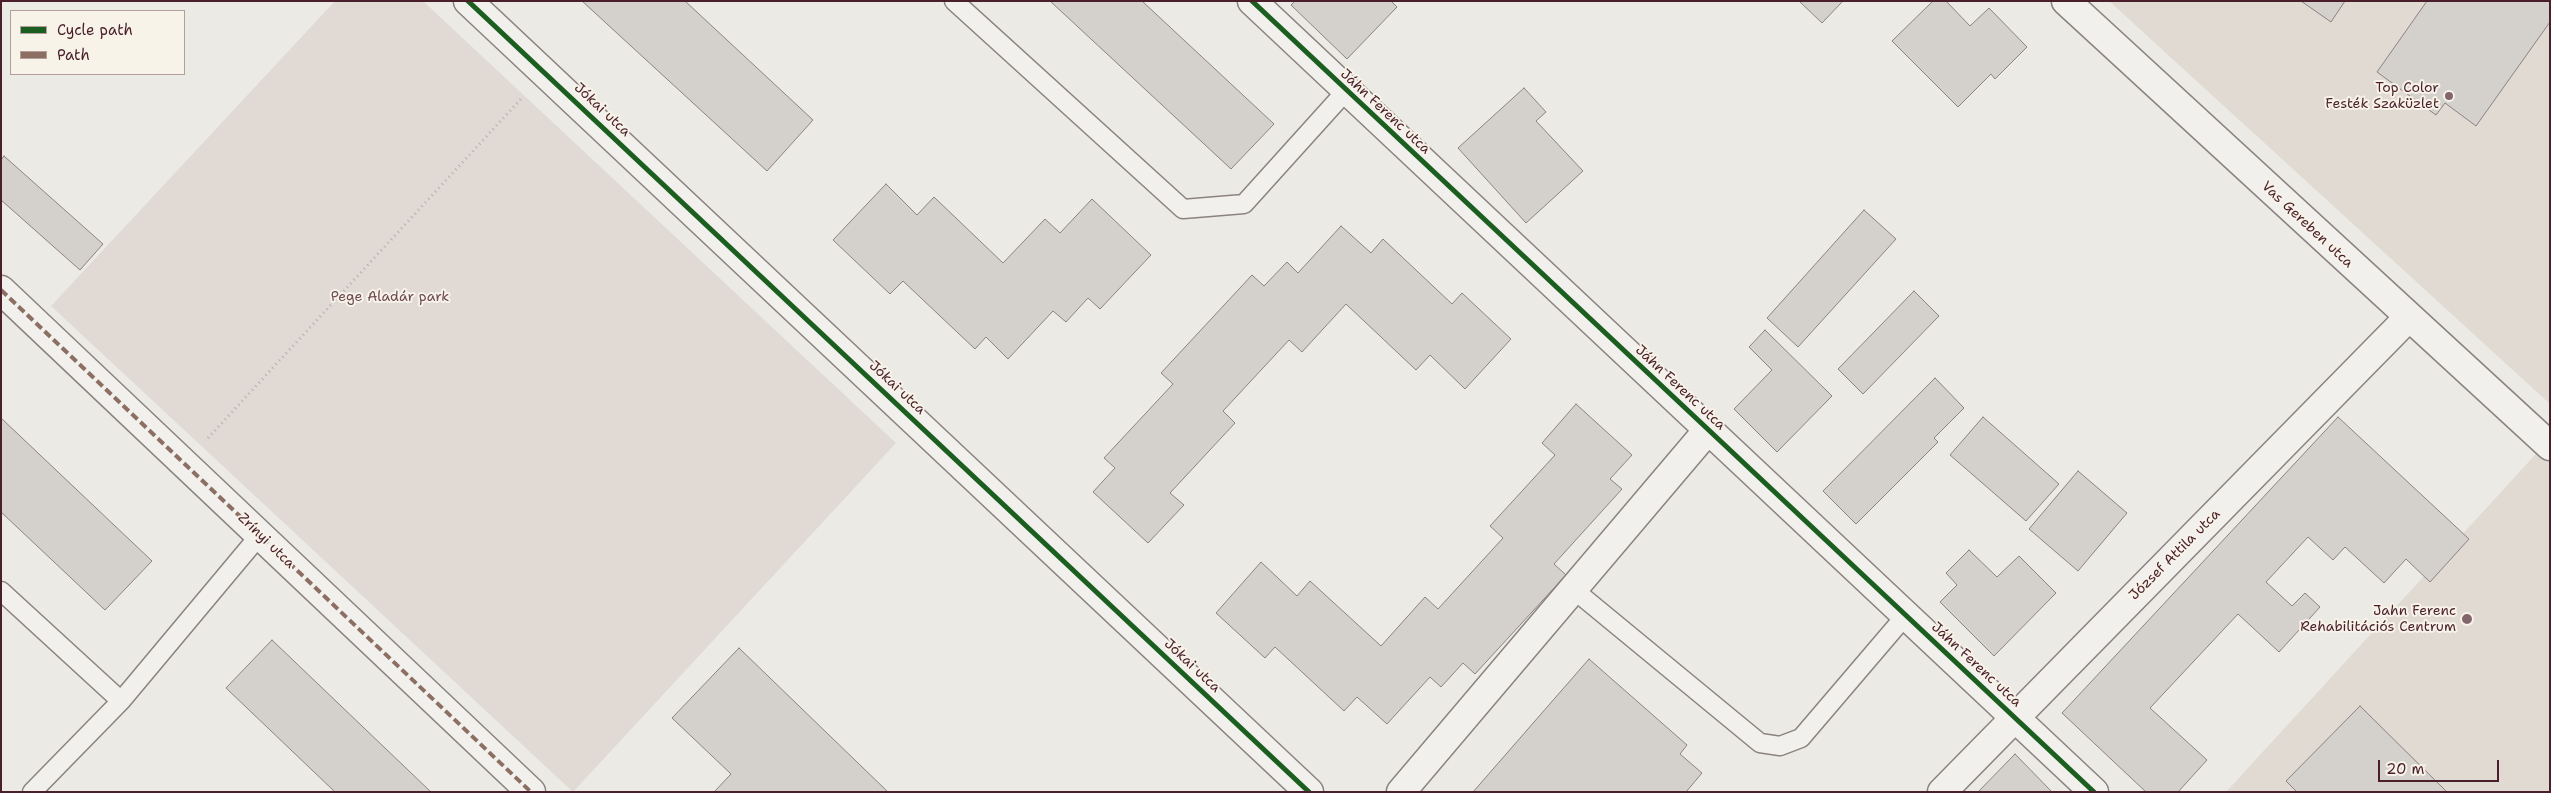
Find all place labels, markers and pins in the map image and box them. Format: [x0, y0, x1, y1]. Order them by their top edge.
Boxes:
place label: Top Color Festék Szaküzlet [2325, 80, 2439, 112]
marker: Top Color Festék Szaküzlet [2443, 90, 2455, 102]
place label: Jahn Ferenc Rehabilitációs Centrum [2300, 603, 2456, 636]
marker: Jahn Ferenc Rehabilitációs Centrum [2460, 612, 2474, 626]

